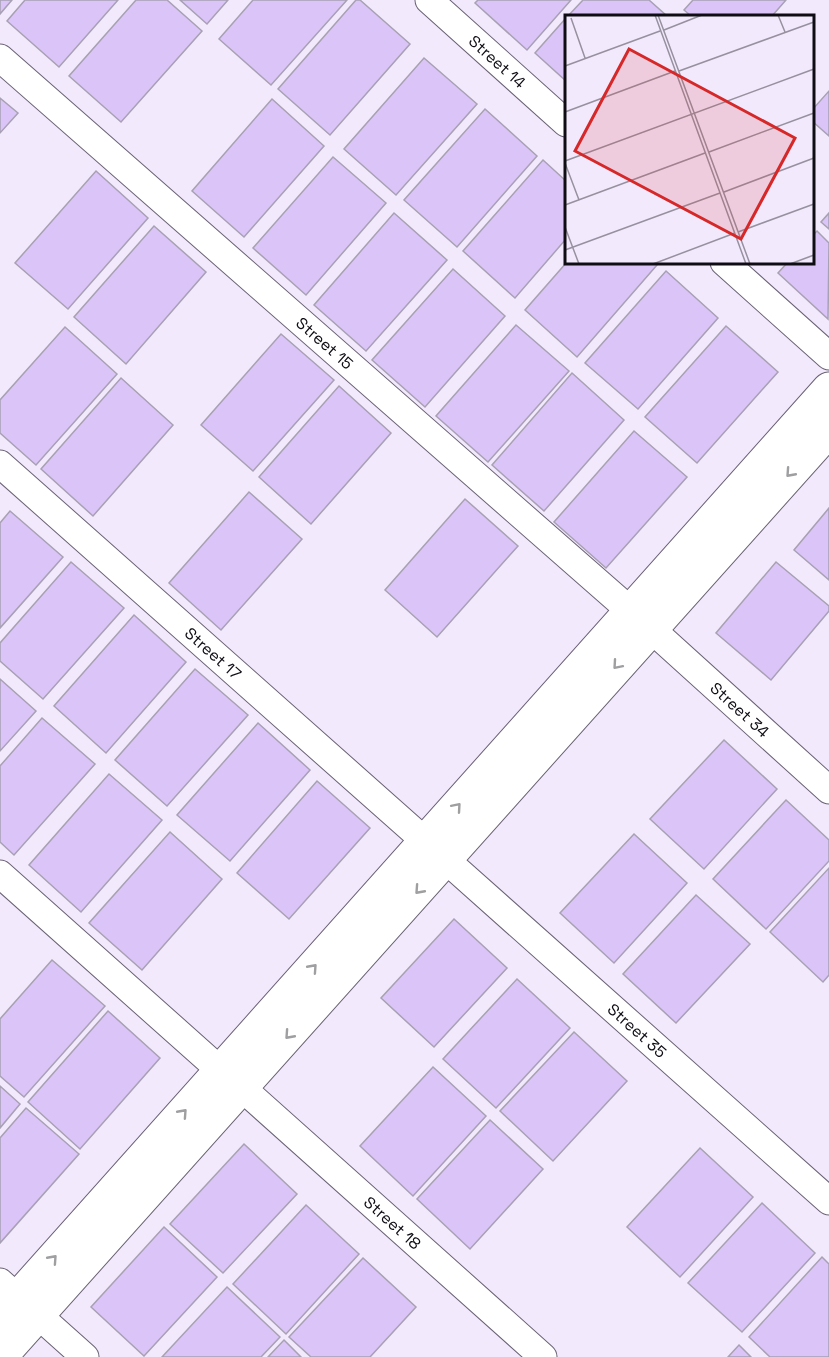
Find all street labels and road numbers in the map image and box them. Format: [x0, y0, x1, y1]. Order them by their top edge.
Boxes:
street label: Street 14 [464, 30, 530, 93]
street label: Street 15 [292, 312, 358, 374]
street label: Street 17 [180, 622, 246, 684]
street label: Street 34 [706, 677, 774, 742]
street label: Street 35 [603, 998, 671, 1062]
street label: Street 18 [360, 1192, 426, 1254]

